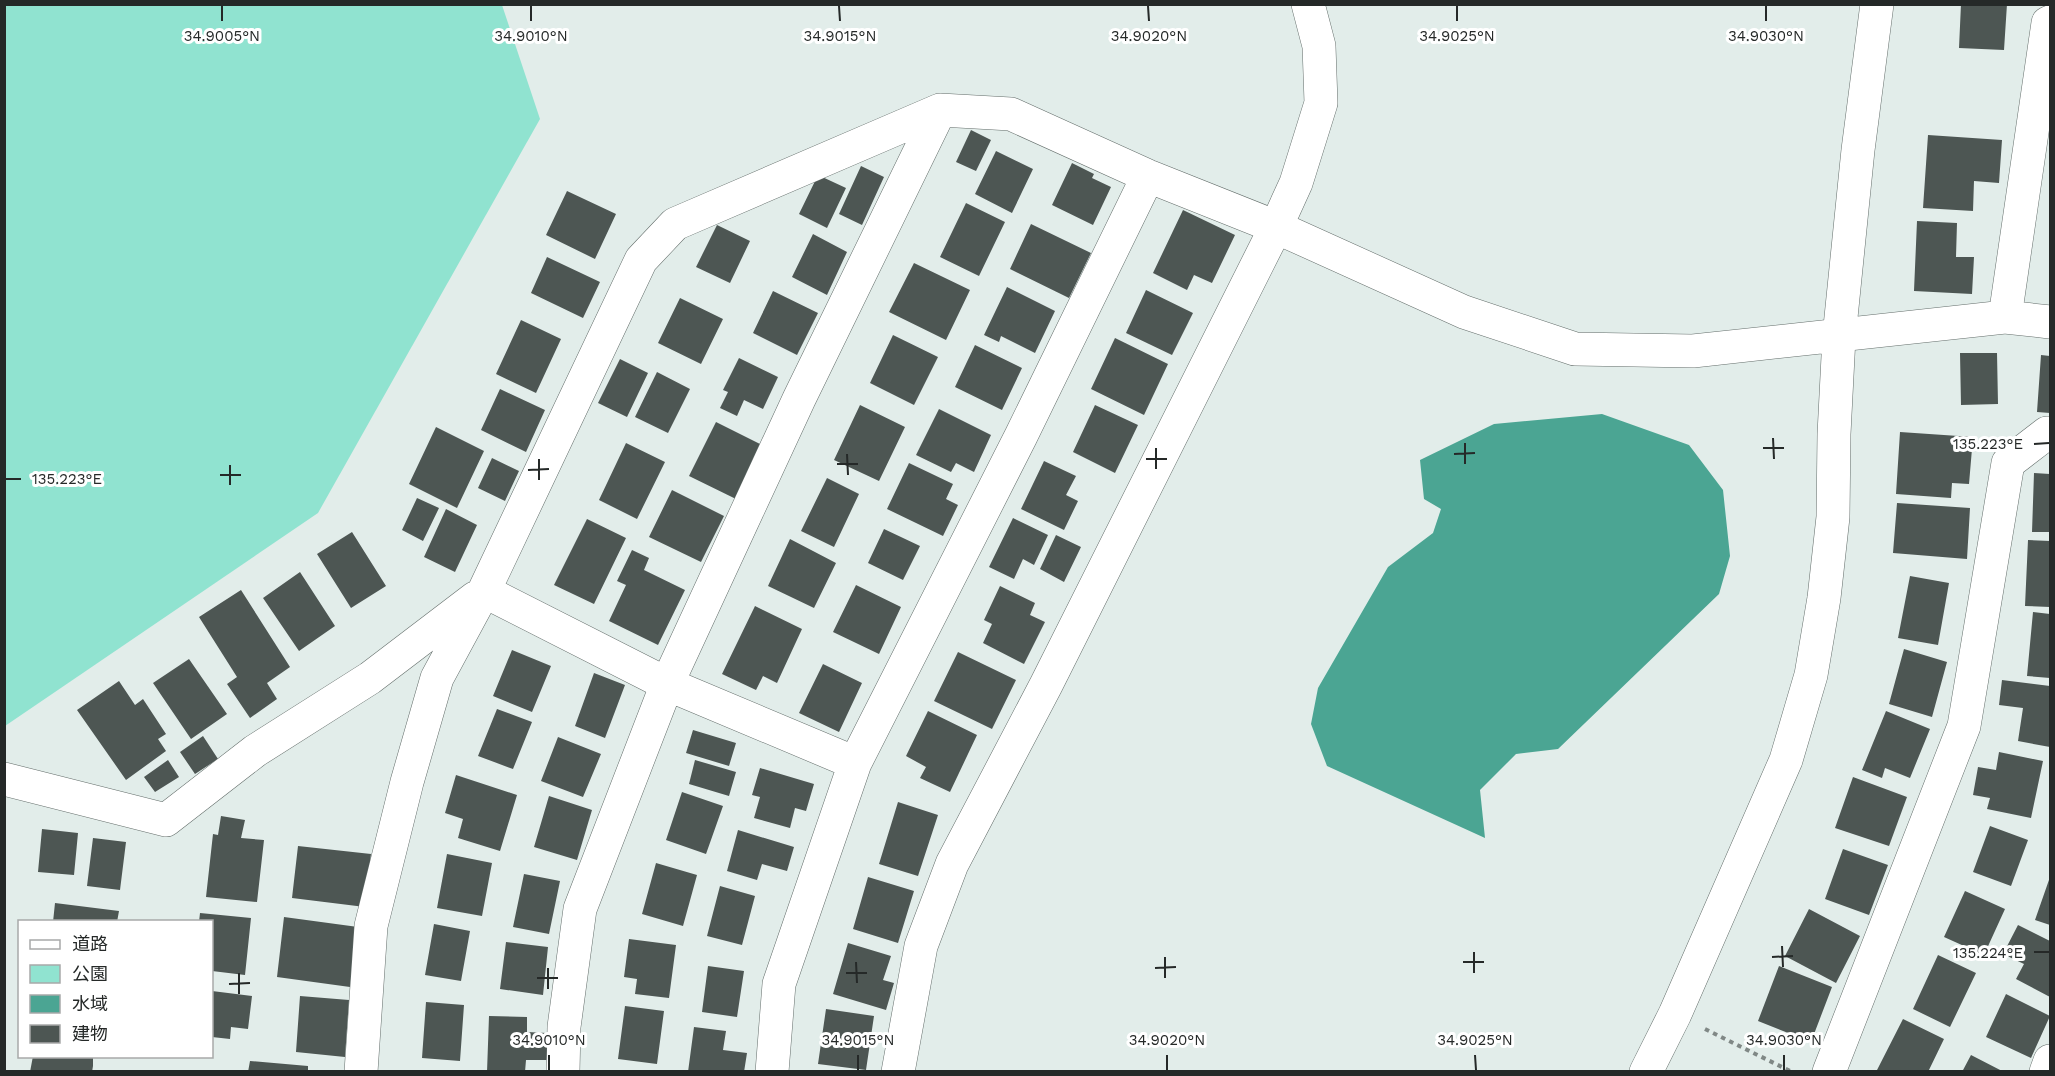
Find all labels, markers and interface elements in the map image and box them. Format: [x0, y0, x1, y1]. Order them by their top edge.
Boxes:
text: 34.9005°N [184, 27, 260, 45]
text: 34.9010°N [494, 27, 568, 45]
text: 34.9015°N [804, 27, 876, 45]
text: 34.9020°N [1111, 27, 1187, 45]
text: 34.9025°N [1419, 27, 1495, 45]
text: 34.9030°N [1728, 27, 1804, 45]
text: 135.223°E [1953, 435, 2023, 453]
text: 135.223°E [32, 470, 102, 488]
legend [18, 920, 213, 1058]
text: 道路 [72, 933, 108, 954]
text: 135.224°E [1953, 944, 2023, 962]
text: 公園 [72, 963, 108, 984]
text: 水域 [72, 993, 108, 1014]
text: 建物 [72, 1023, 108, 1044]
text: 34.9010°N [512, 1031, 586, 1049]
text: 34.9015°N [822, 1031, 894, 1049]
text: 34.9020°N [1129, 1031, 1205, 1049]
text: 34.9025°N [1437, 1031, 1513, 1049]
text: 34.9030°N [1746, 1031, 1822, 1049]

